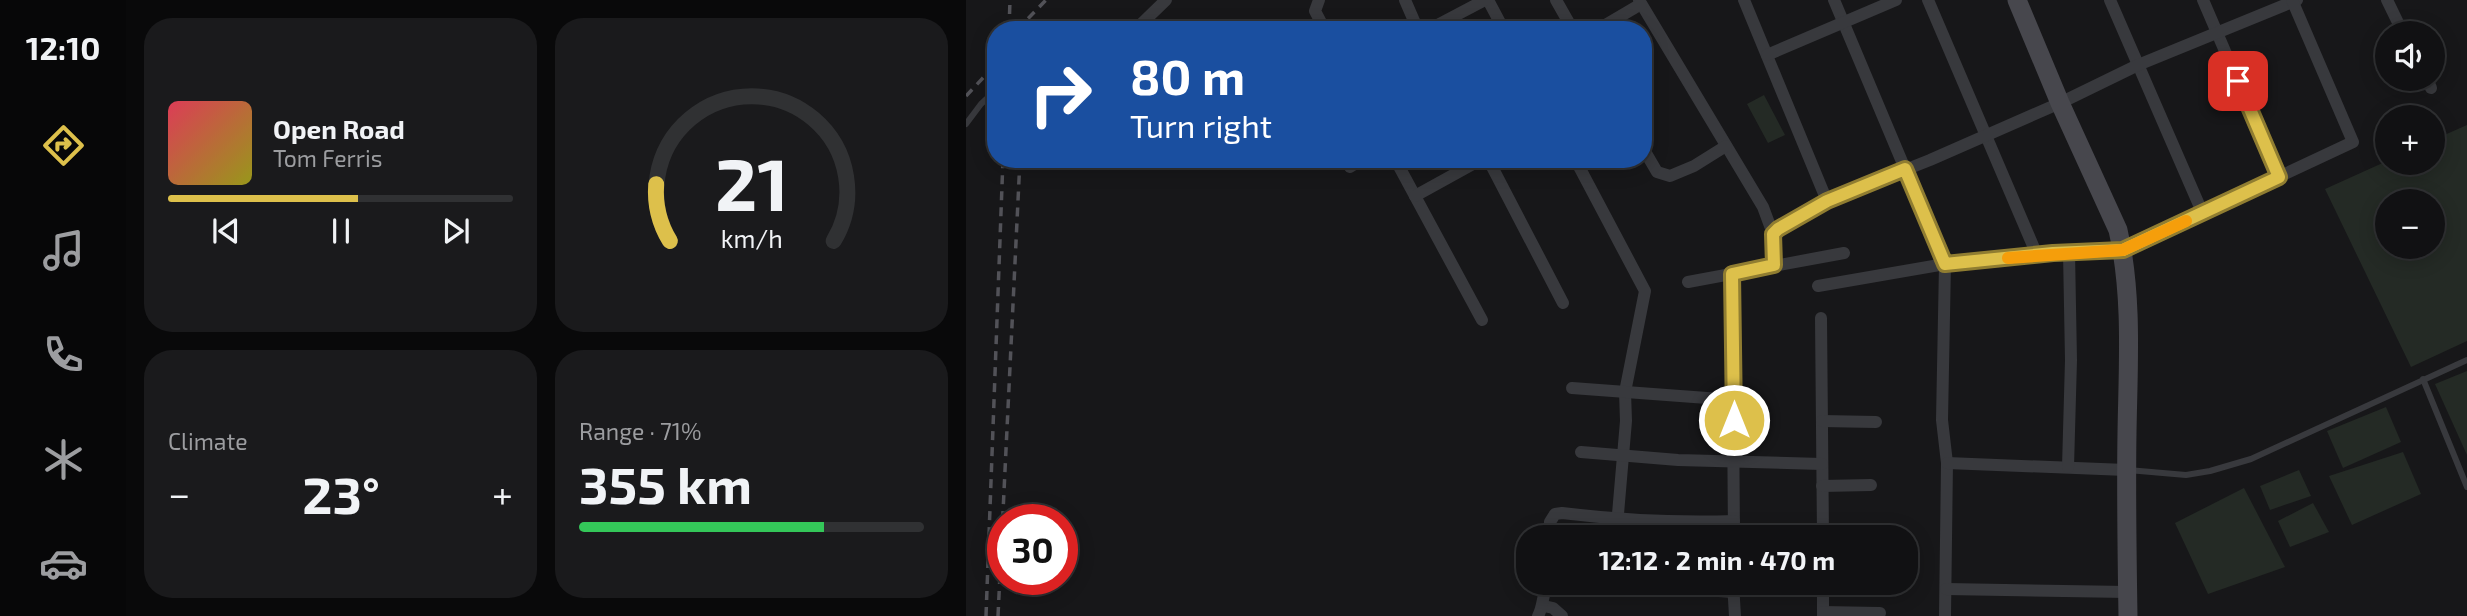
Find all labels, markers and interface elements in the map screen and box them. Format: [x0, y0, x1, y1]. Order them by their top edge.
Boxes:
map controls [2375, 21, 2445, 259]
button: sound [2375, 21, 2445, 91]
text: 12:10 [26, 28, 100, 66]
text: 80 m [1130, 46, 1245, 105]
icon: right [1015, 49, 1106, 140]
pin [2208, 51, 2268, 111]
icon: arrive [2219, 62, 2257, 100]
button: + [2375, 105, 2445, 175]
text: Turn right [1130, 106, 1272, 144]
text: Open Road [273, 113, 405, 144]
icon: directions [39, 121, 88, 170]
text: 21 [715, 139, 788, 227]
text: Tom Ferris [273, 144, 382, 172]
button: − [2375, 189, 2445, 259]
icon: previous [207, 212, 245, 250]
icon: pause [322, 212, 360, 250]
icon: next [437, 212, 475, 250]
text: km/h [720, 223, 783, 253]
icon: music [39, 226, 88, 275]
icon: phone [39, 330, 88, 379]
position arrow [1697, 383, 1771, 457]
text: Range · 71% [579, 417, 701, 445]
text: Climate [168, 427, 248, 455]
icon: climate [39, 435, 88, 484]
text: 355 km [579, 452, 752, 514]
text: 23° [302, 462, 380, 524]
text: − [168, 470, 190, 516]
text: + [492, 470, 513, 516]
speed limit sign: 30 [987, 504, 1078, 595]
icon: car [39, 539, 88, 588]
text: 12:12 · 2 min · 470 m [1599, 544, 1835, 575]

